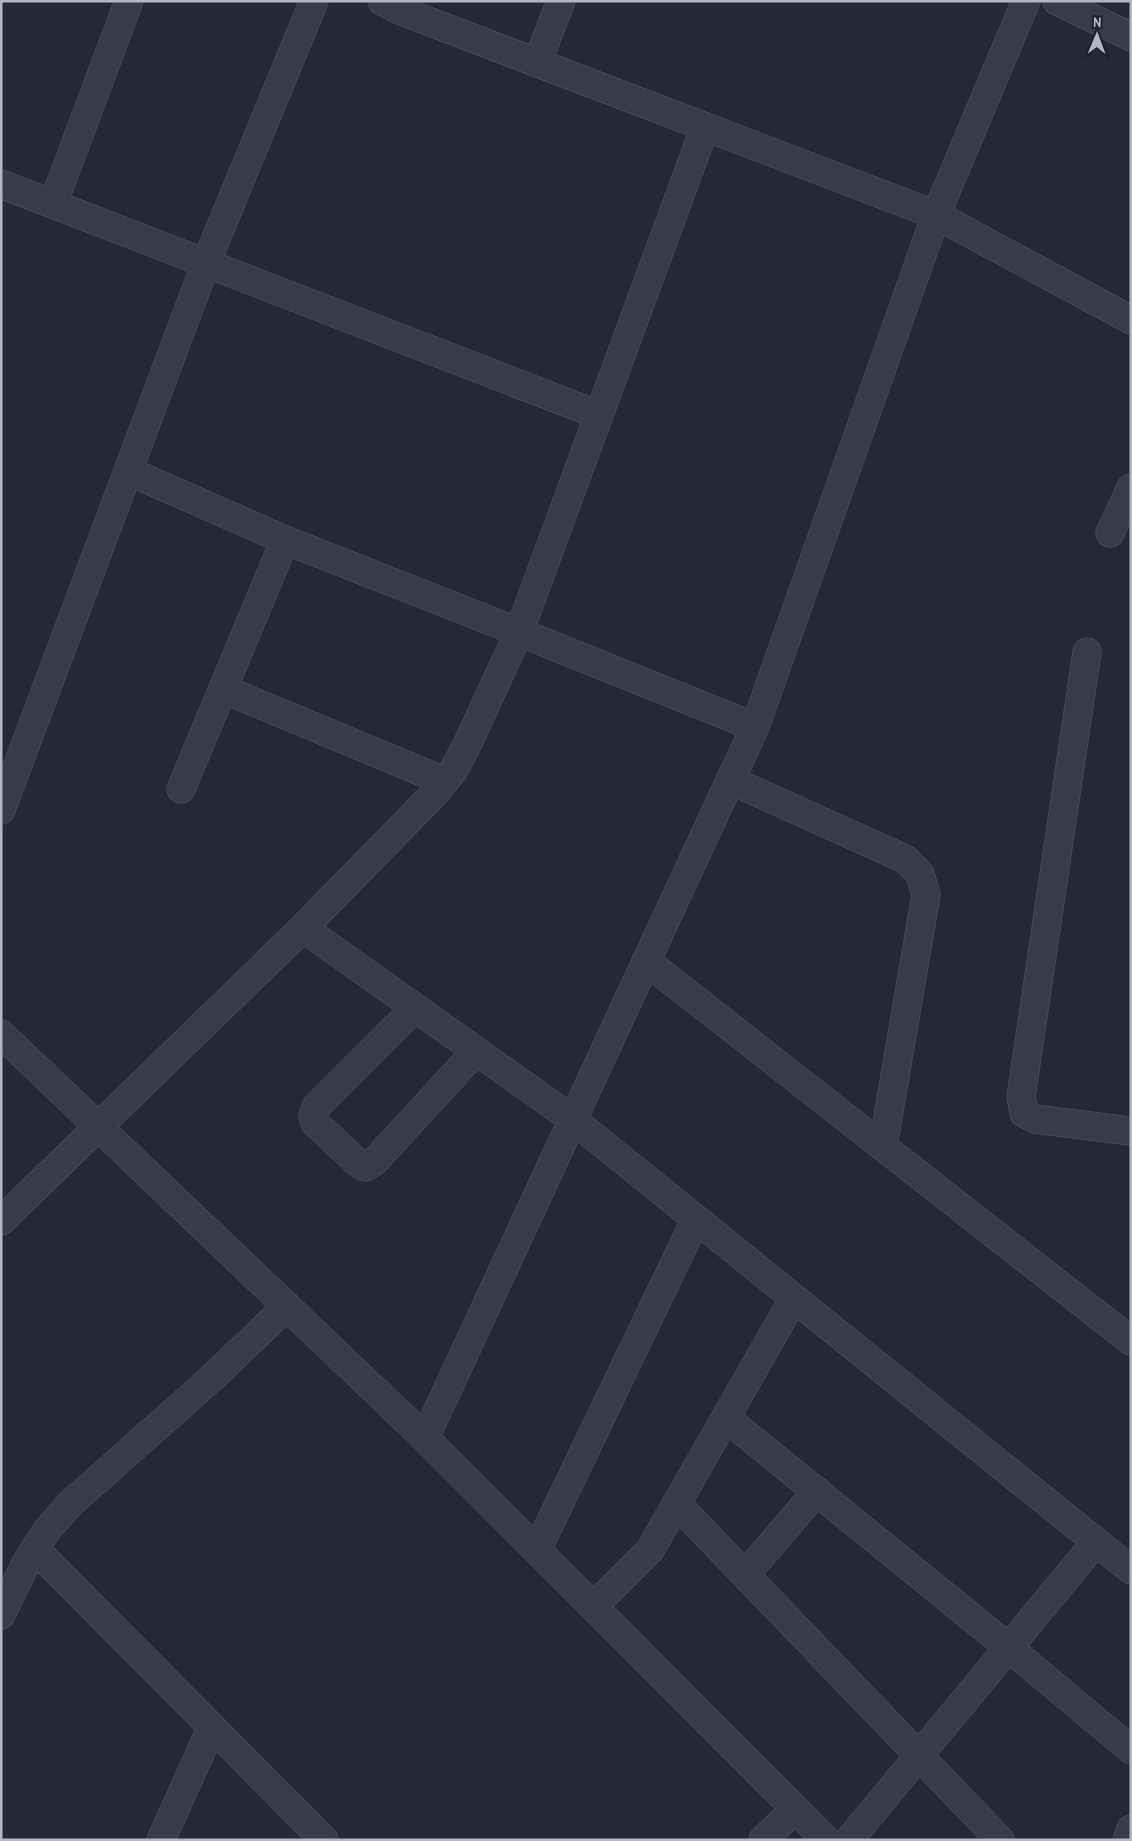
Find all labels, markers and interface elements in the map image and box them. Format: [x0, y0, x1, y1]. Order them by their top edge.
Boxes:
north arrow [1072, 10, 1122, 60]
text: N [1093, 13, 1102, 31]

